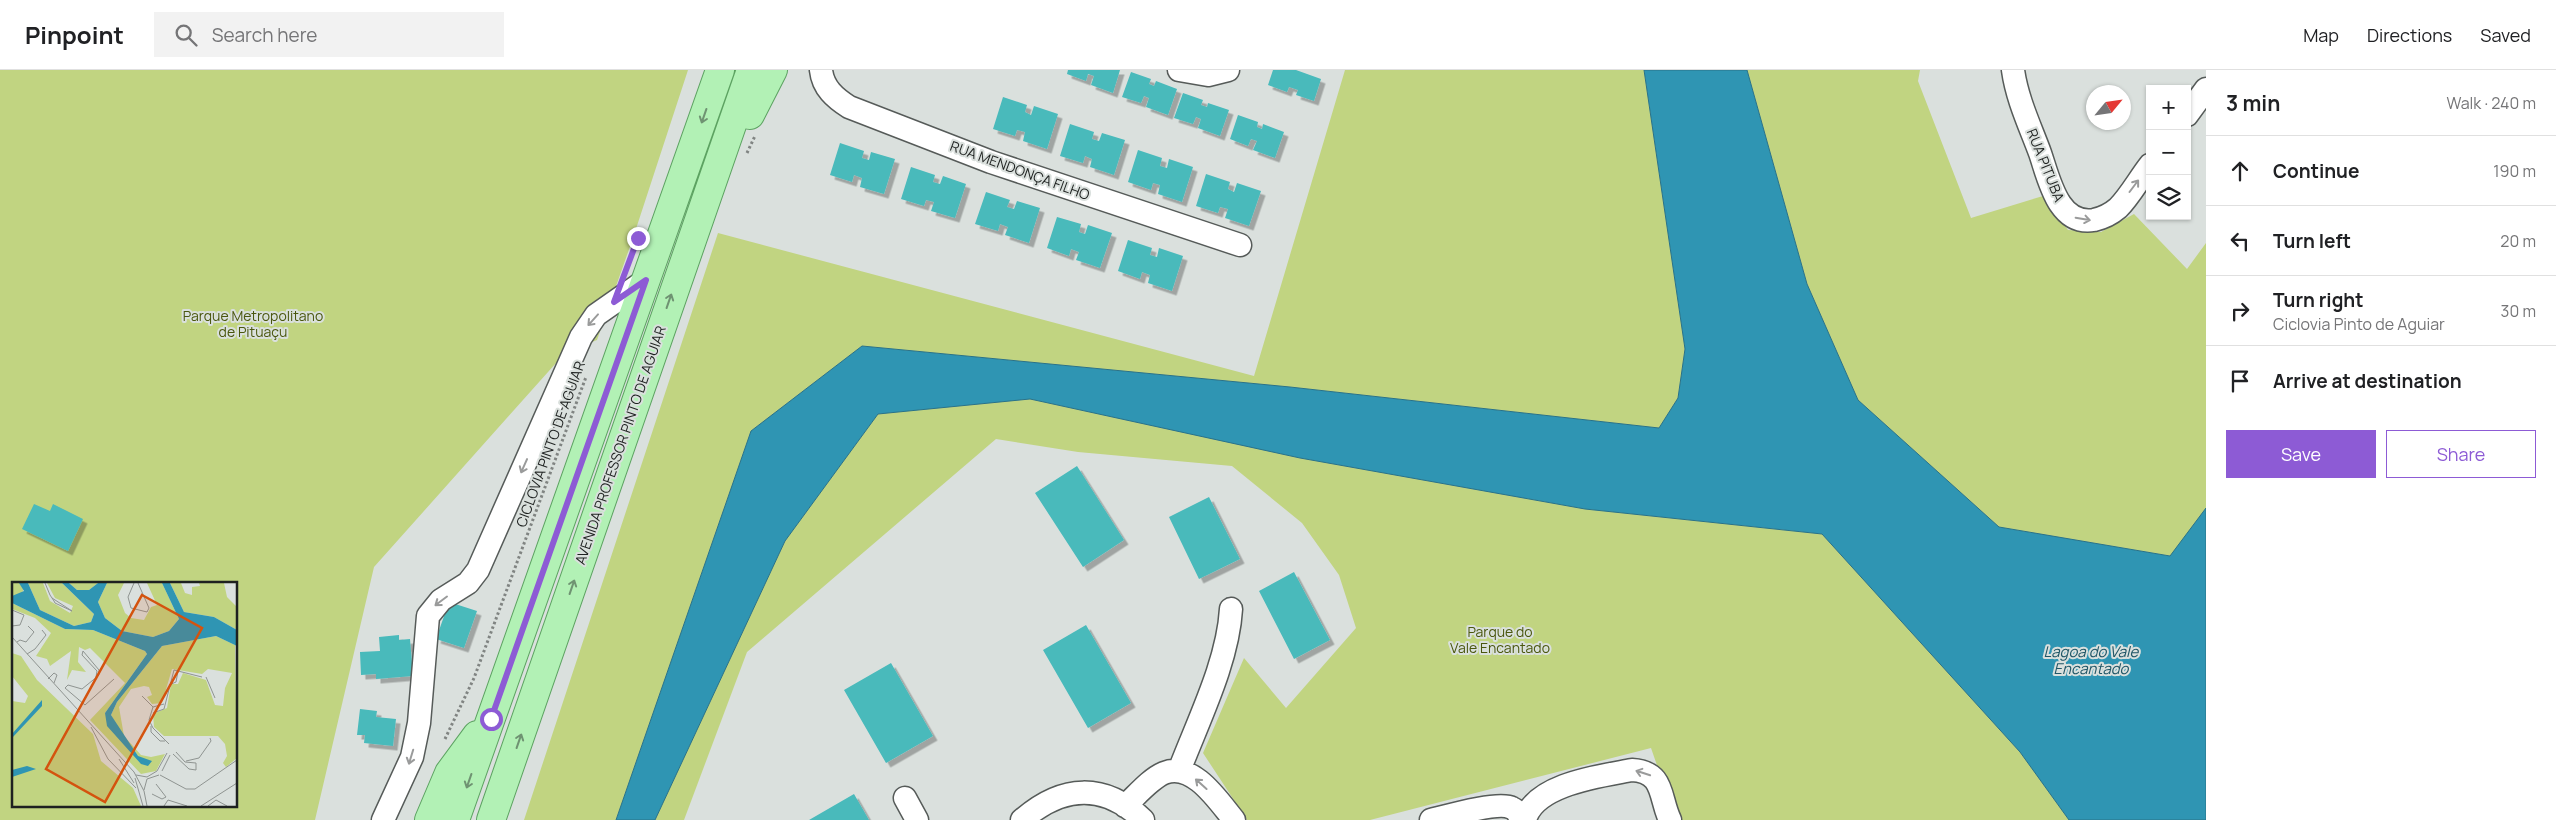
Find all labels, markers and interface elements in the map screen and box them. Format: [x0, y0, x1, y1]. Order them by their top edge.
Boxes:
search box [154, 12, 504, 57]
text: Pinpoint [25, 18, 124, 51]
icon: search [172, 21, 200, 49]
text: Search here [212, 22, 317, 48]
text: Map [2303, 23, 2339, 47]
text: Directions [2367, 23, 2452, 47]
text: Saved [2480, 23, 2531, 47]
north arrow [2086, 85, 2131, 130]
map controls [2146, 85, 2191, 220]
button: + [2146, 85, 2191, 130]
text: 3 min [2226, 89, 2280, 117]
text: Walk · 240 m [2446, 92, 2536, 114]
one-way arrow [699, 108, 708, 123]
street label: RUA PITUBA [2023, 126, 2069, 204]
button: − [2146, 130, 2191, 175]
street label: RUA MENDONÇA FILHO [948, 136, 1092, 204]
icon: ahead [2226, 157, 2254, 185]
text: Continue [2273, 158, 2359, 184]
text: 190 m [2493, 160, 2536, 182]
button: layers [2146, 175, 2191, 220]
one-way arrow [2129, 179, 2139, 193]
one-way arrow [2075, 214, 2091, 224]
route end [627, 227, 650, 250]
icon: left [2226, 227, 2254, 255]
text: Turn left [2273, 228, 2351, 254]
text: 20 m [2500, 230, 2536, 252]
text: Turn right [2273, 287, 2363, 313]
one-way arrow [665, 294, 674, 309]
icon: right [2226, 297, 2254, 325]
text: 30 m [2501, 300, 2536, 322]
park label: Parque Metropolitano de Pituaçu [183, 306, 323, 341]
one-way arrow [587, 313, 599, 326]
text: Ciclovia Pinto de Aguiar [2273, 313, 2445, 335]
street label: AVENIDA PROFESSOR PINTO DE AGUIAR [570, 323, 670, 567]
street label: CICLOVIA PINTO DE AGUIAR [511, 358, 589, 530]
icon: arrive [2226, 367, 2254, 395]
text: Arrive at destination [2273, 368, 2462, 394]
button: Save [2226, 430, 2376, 478]
button: Share [2386, 430, 2536, 478]
one-way arrow [518, 458, 528, 473]
one-way arrow [568, 580, 577, 596]
inset map [12, 582, 238, 808]
one-way arrow [434, 596, 448, 606]
park label: Parque do Vale Encantado [1450, 622, 1550, 657]
water label: Lagoa do Vale Encantado [2044, 641, 2140, 679]
route start [480, 708, 503, 731]
one-way arrow [515, 734, 524, 749]
one-way arrow [406, 748, 416, 764]
one-way arrow [1635, 767, 1651, 777]
one-way arrow [464, 773, 473, 788]
one-way arrow [1195, 778, 1208, 790]

